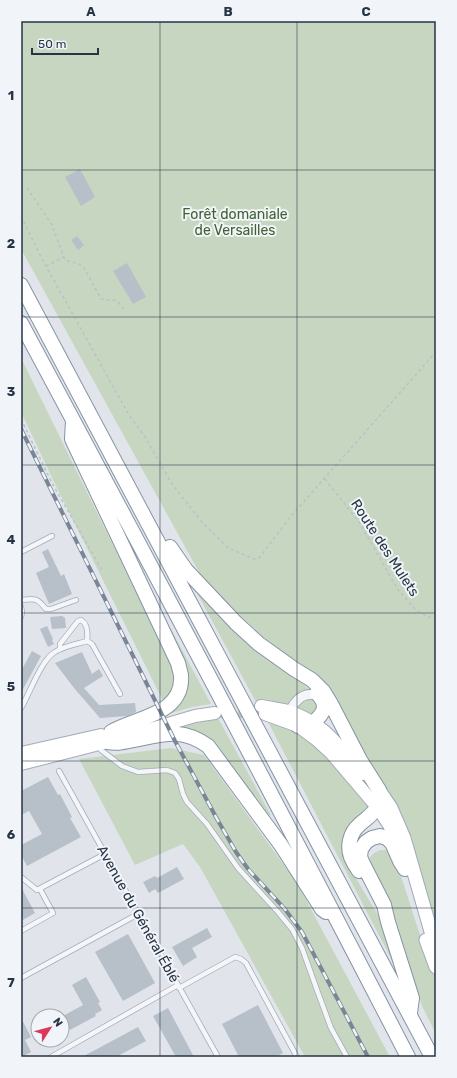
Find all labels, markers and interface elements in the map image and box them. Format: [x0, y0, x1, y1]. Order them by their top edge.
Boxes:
text: A [86, 4, 96, 19]
text: B [223, 4, 233, 19]
text: C [361, 4, 371, 19]
scale bar [32, 30, 98, 56]
text: 50 m [38, 37, 66, 51]
text: 1 [8, 88, 14, 103]
park label: Forêt domaniale de Versailles [182, 206, 288, 239]
text: 2 [7, 236, 15, 251]
text: 3 [7, 384, 16, 399]
street label: Route des Mulets [347, 496, 423, 600]
text: 4 [7, 532, 16, 547]
text: 5 [7, 679, 15, 694]
text: 6 [7, 827, 16, 842]
street label: Avenue du Général Éblé [93, 842, 184, 986]
text: 7 [7, 975, 15, 990]
north arrow [30, 1008, 70, 1048]
text: N [50, 1015, 65, 1030]

